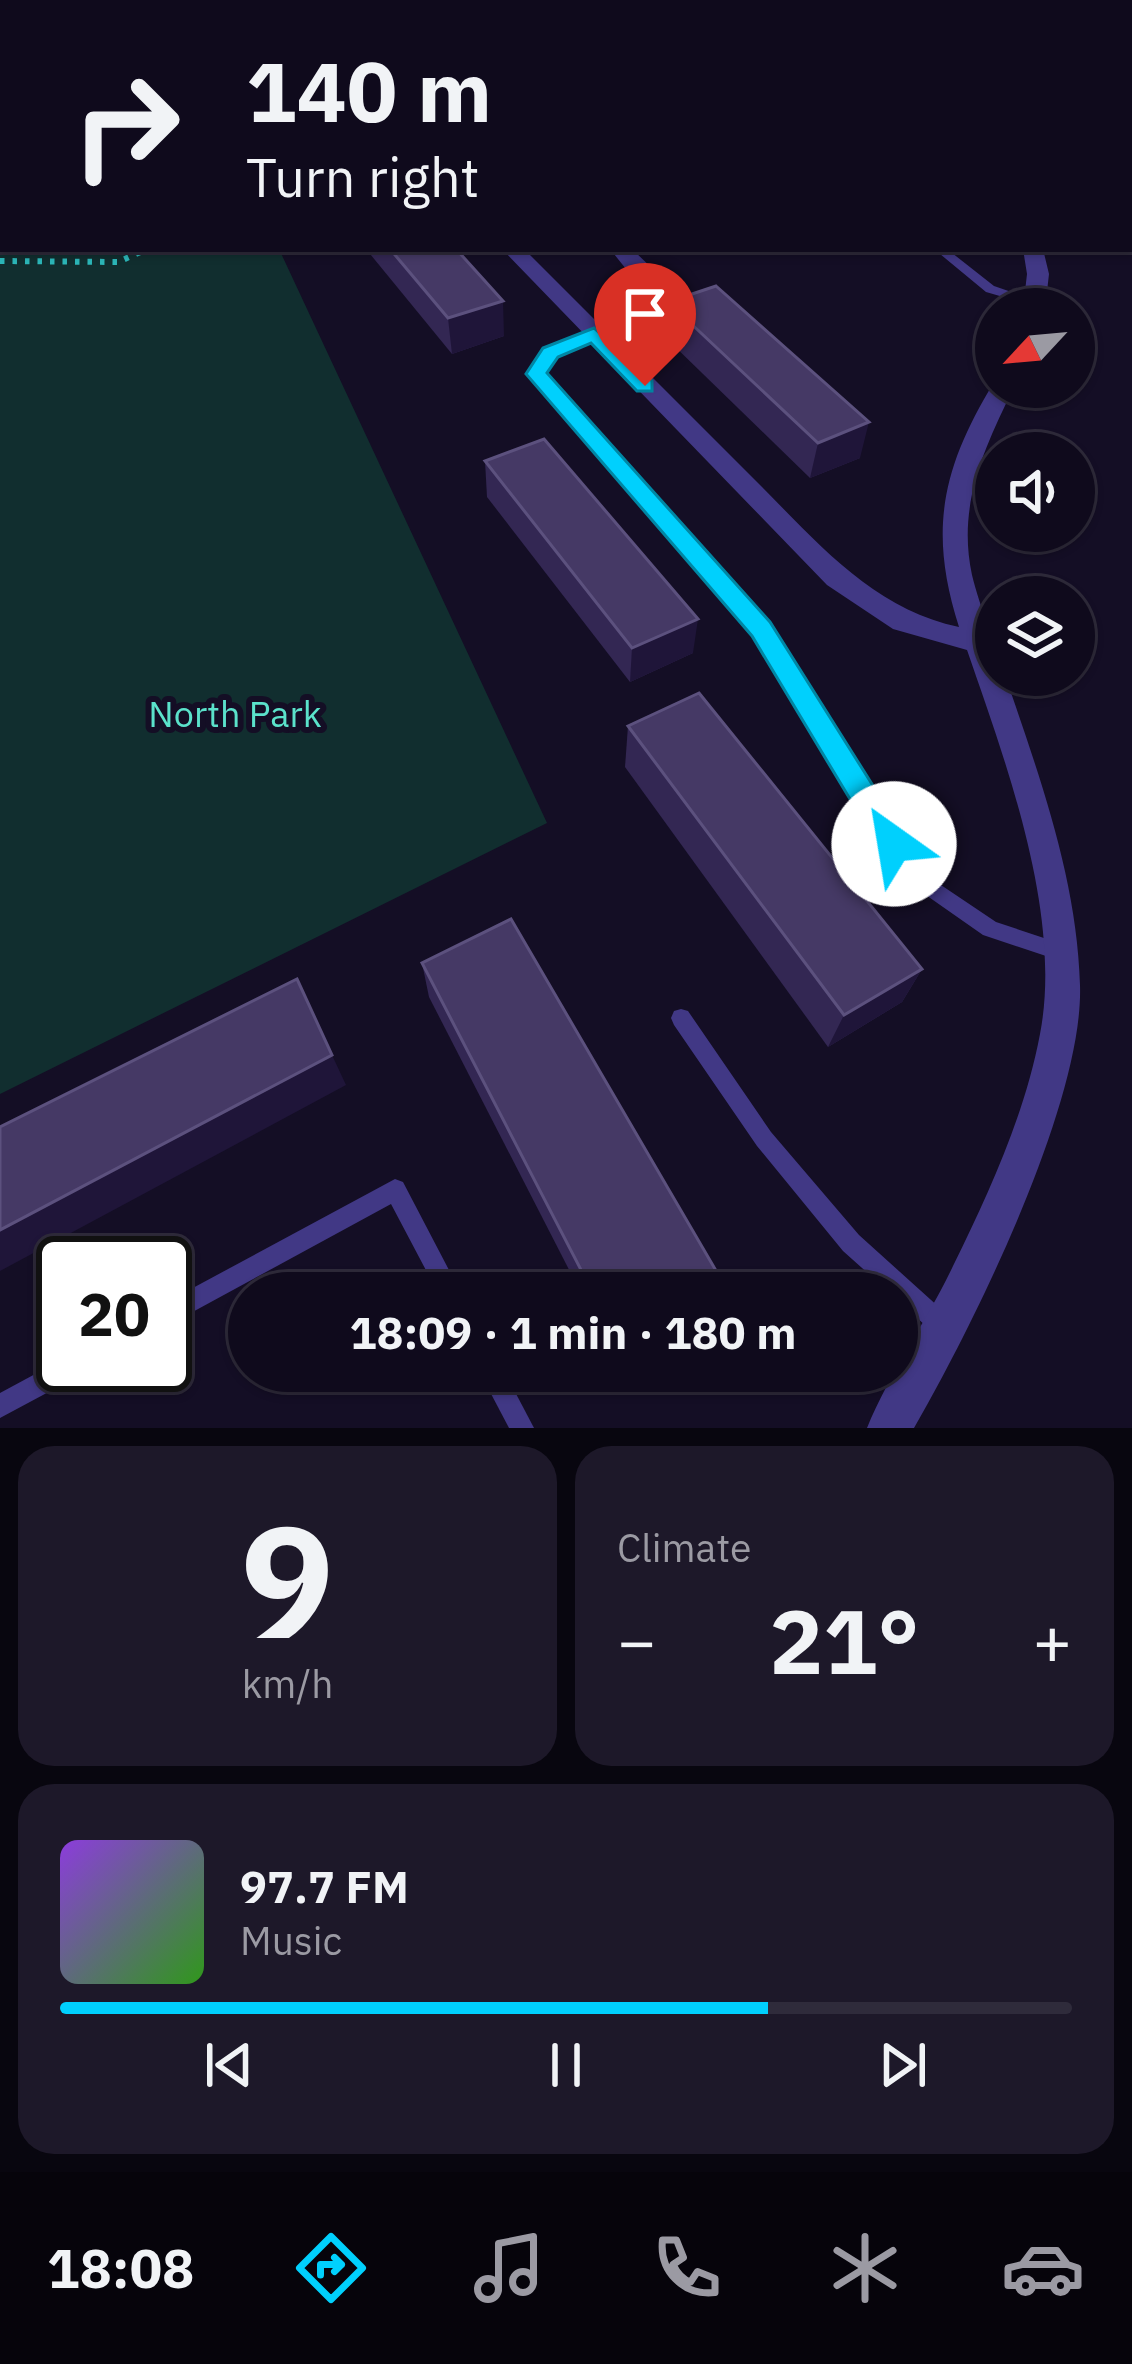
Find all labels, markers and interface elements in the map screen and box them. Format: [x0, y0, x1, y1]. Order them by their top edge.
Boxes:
text: 140 m [246, 36, 492, 145]
icon: right [48, 48, 204, 204]
text: Turn right [246, 142, 480, 212]
pin [594, 263, 696, 386]
icon: arrive [612, 281, 678, 347]
north arrow [975, 288, 1095, 408]
map controls [975, 288, 1095, 696]
button: sound [975, 432, 1095, 552]
button: layers [975, 576, 1095, 696]
park label: North Park [148, 690, 322, 737]
position arrow [831, 781, 957, 907]
speed limit sign: 20 [36, 1236, 192, 1392]
text: 18:09 · 1 min · 180 m [350, 1303, 796, 1361]
text: 9 [241, 1478, 334, 1681]
text: Climate [617, 1522, 751, 1573]
text: 21° [769, 1582, 920, 1699]
text: − [617, 1597, 657, 1683]
text: + [1032, 1597, 1072, 1683]
text: km/h [242, 1658, 333, 1709]
text: 97.7 FM [240, 1857, 409, 1915]
text: Music [240, 1915, 342, 1966]
icon: previous [196, 2032, 262, 2098]
icon: pause [533, 2032, 599, 2098]
icon: next [870, 2032, 936, 2098]
icon: directions [289, 2226, 373, 2310]
icon: music [467, 2226, 551, 2310]
icon: phone [645, 2226, 729, 2310]
icon: climate [823, 2226, 907, 2310]
icon: car [1001, 2226, 1085, 2310]
text: 18:08 [47, 2233, 194, 2303]

